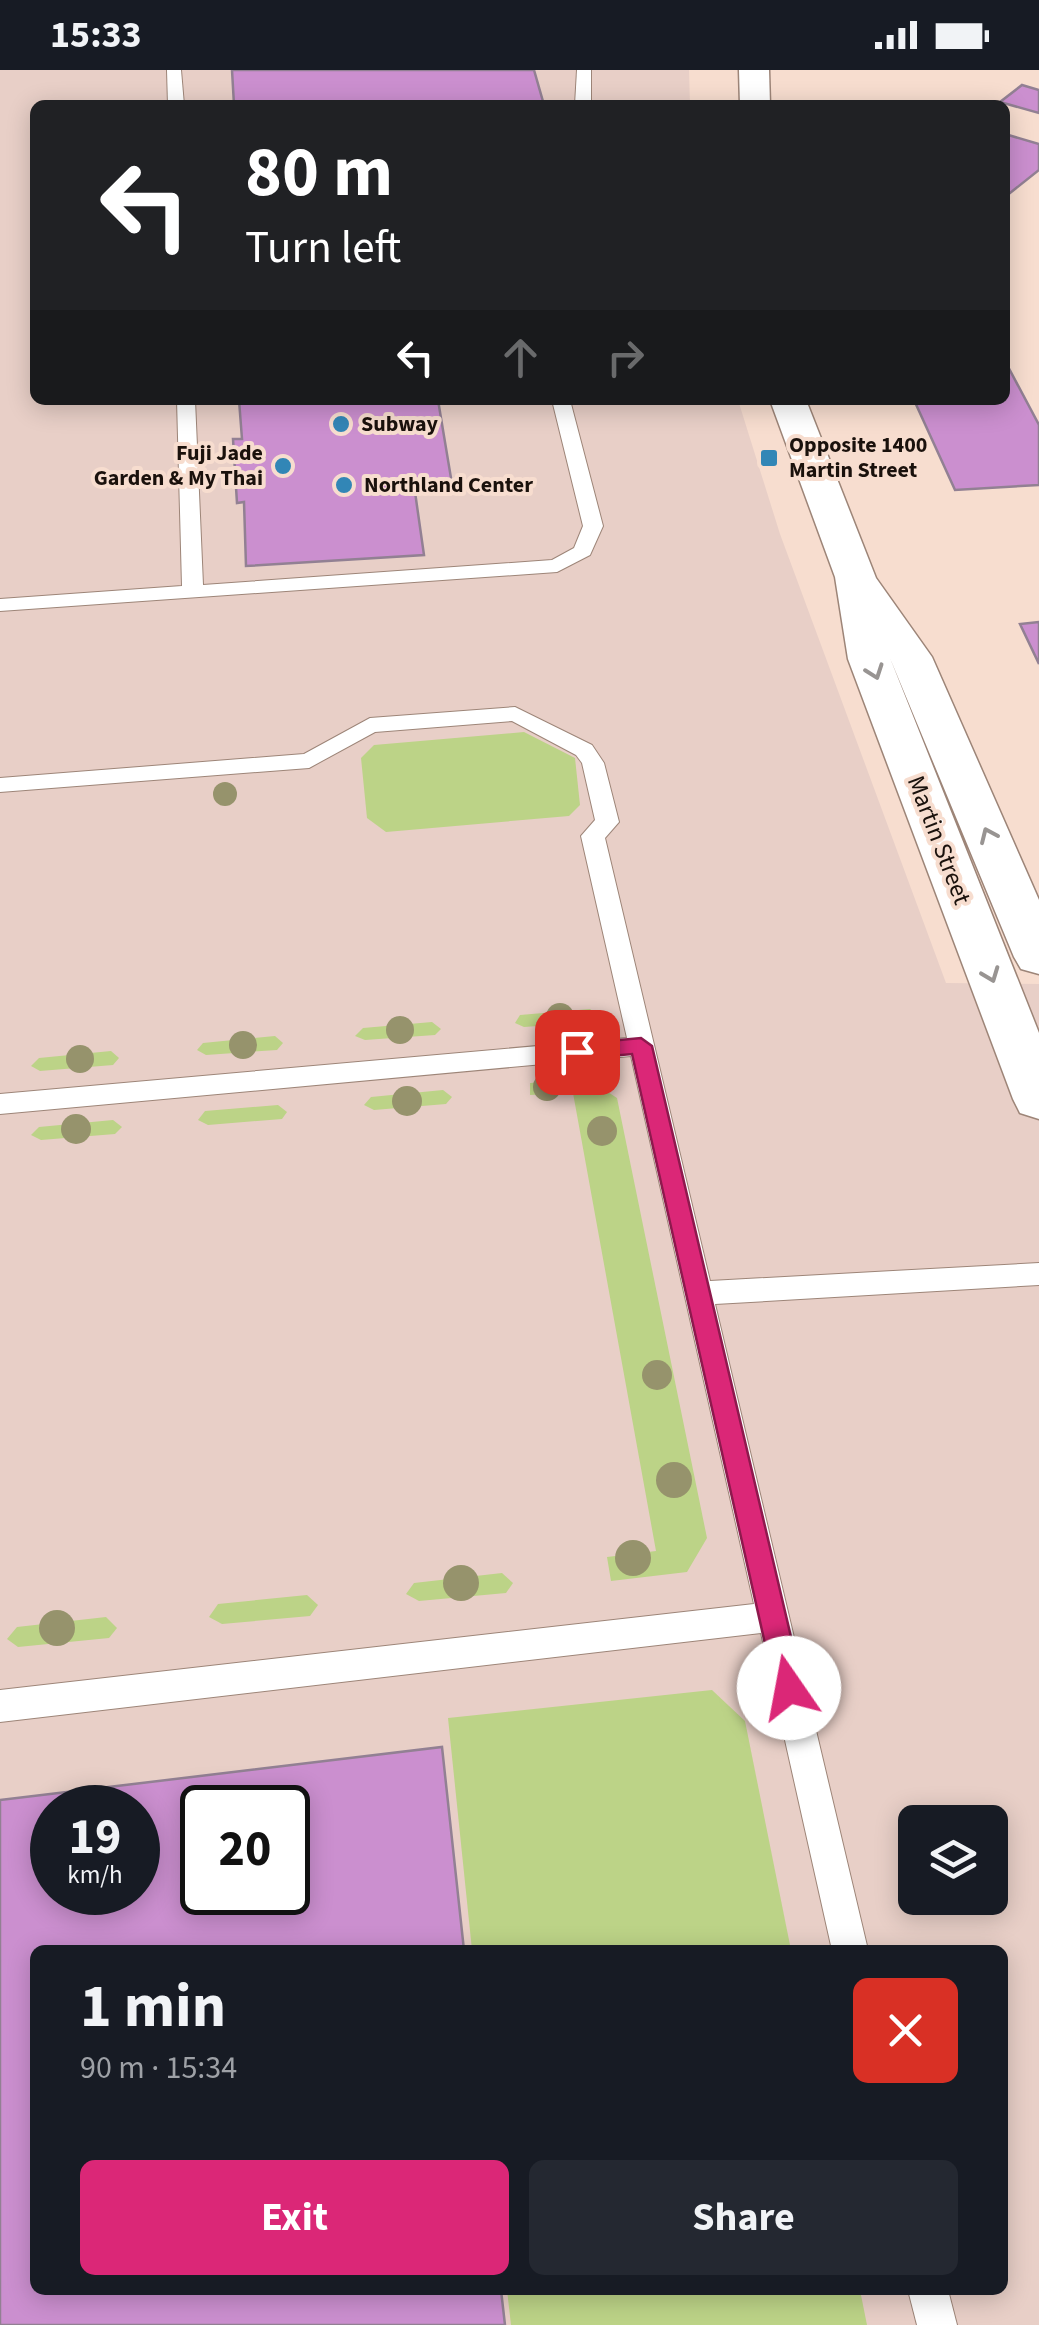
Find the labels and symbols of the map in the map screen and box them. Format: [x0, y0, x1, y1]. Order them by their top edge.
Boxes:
place label: Subway [361, 408, 439, 440]
marker: Subway [330, 413, 352, 435]
place label: Opposite 1400 Martin Street [789, 429, 927, 486]
place label: Fuji Jade Garden & My Thai [94, 437, 263, 494]
marker: Opposite 1400 Martin Street [758, 447, 780, 469]
marker: Fuji Jade Garden & My Thai [272, 455, 294, 477]
place label: Northland Center [364, 469, 533, 501]
marker: Northland Center [333, 474, 355, 496]
one-way arrow [863, 662, 883, 680]
street label: Martin Street [898, 770, 980, 910]
one-way arrow [980, 827, 1000, 845]
one-way arrow [979, 966, 1000, 983]
pin [535, 1010, 620, 1095]
position arrow [737, 1636, 841, 1740]
speed limit sign: 20 [180, 1785, 310, 1915]

